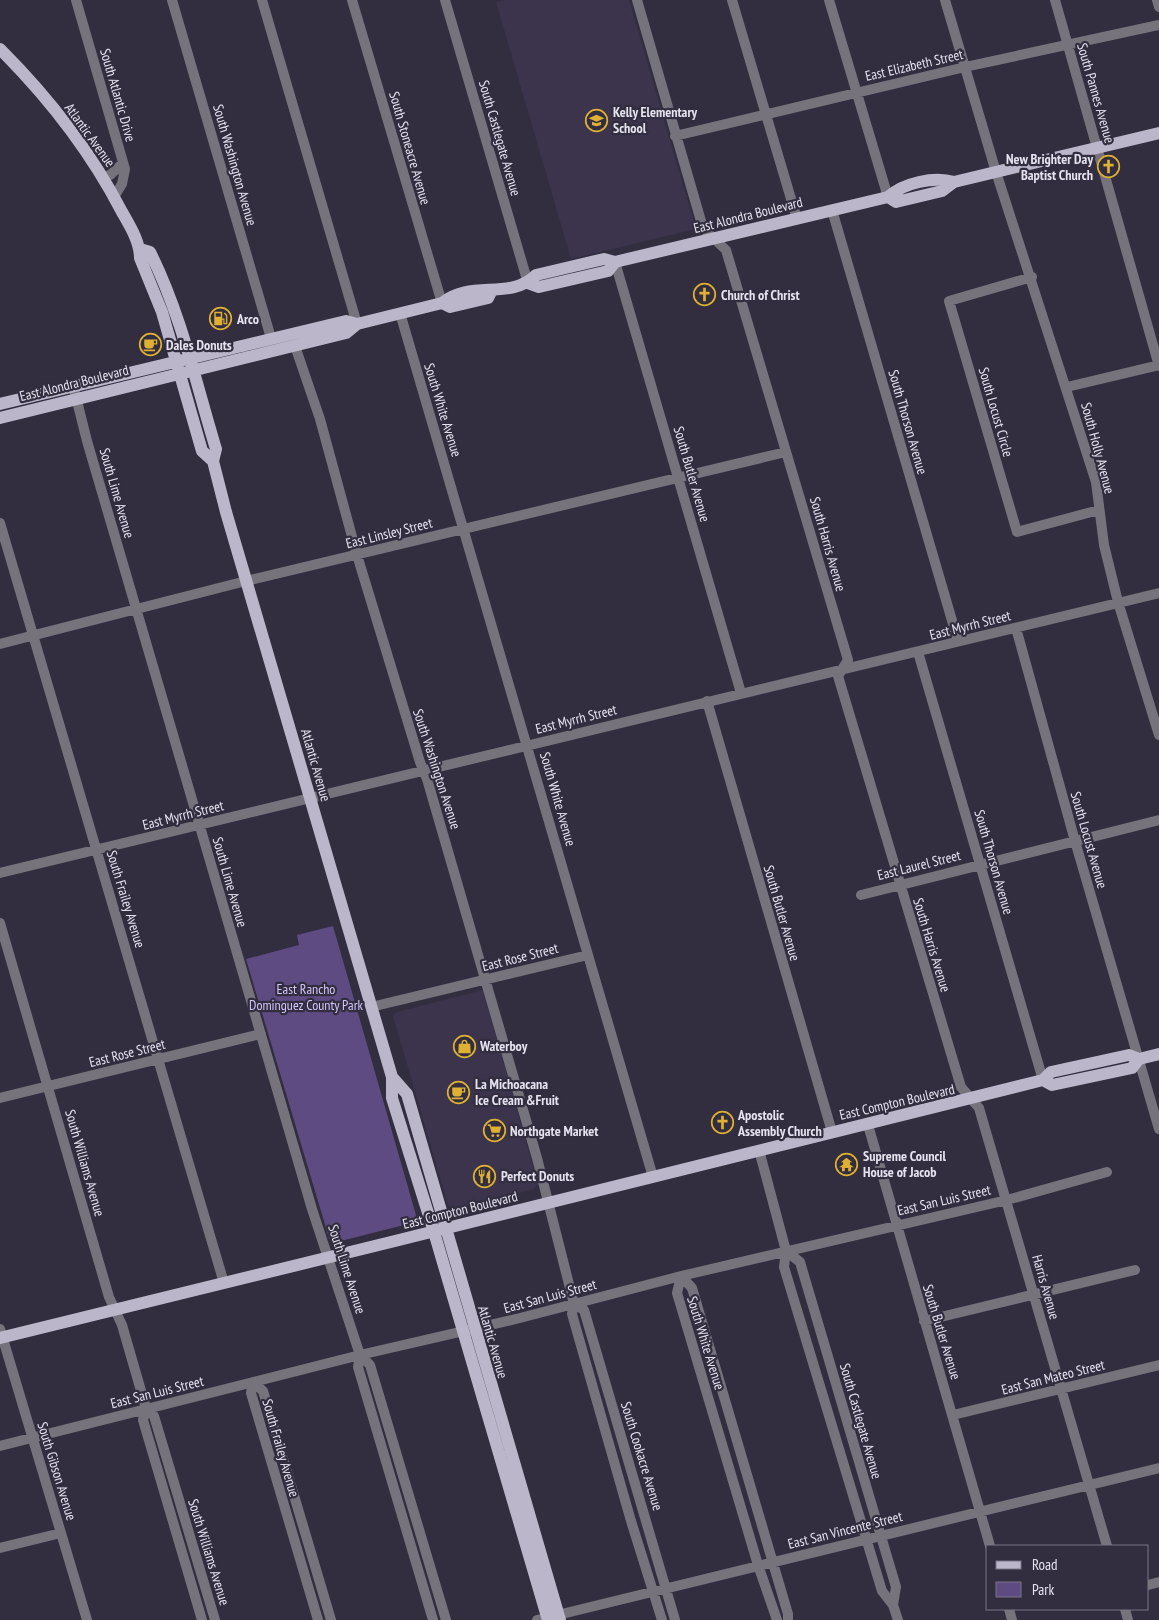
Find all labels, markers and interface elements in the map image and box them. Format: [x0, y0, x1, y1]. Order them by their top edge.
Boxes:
street label: South Pannes Avenue [1073, 41, 1119, 145]
street label: East Elizabeth Street [863, 45, 965, 85]
street label: South Atlantic Drive [96, 46, 140, 144]
street label: South Castlegate Avenue [475, 78, 525, 198]
street label: South Stoneacre Avenue [385, 89, 435, 207]
street label: Atlantic Avenue [61, 99, 119, 171]
street label: South Washington Avenue [209, 102, 261, 228]
place label: Kelly Elementary School [613, 103, 697, 137]
school or university icon: Kelly Elementary School [585, 108, 609, 132]
place label: New Brighter Day Baptist Church [1006, 150, 1093, 184]
church icon: New Brighter Day Baptist Church [1097, 155, 1121, 179]
street label: East Alondra Boulevard [692, 193, 804, 237]
church icon: Church of Christ [693, 283, 717, 307]
place label: Church of Christ [721, 286, 800, 304]
fuel station icon: Arco [209, 307, 233, 331]
place label: Arco [236, 310, 259, 328]
cafe icon: Dales Donuts [138, 333, 162, 357]
place label: Dales Donuts [166, 336, 232, 354]
street label: East Alondra Boulevard [18, 361, 130, 405]
street label: South White Avenue [420, 361, 466, 459]
street label: South Locust Circle [975, 365, 1017, 459]
street label: South Thorson Avenue [884, 368, 932, 477]
street label: South Holly Avenue [1077, 400, 1119, 496]
street label: South Butler Avenue [670, 424, 714, 524]
street label: South Lime Avenue [96, 446, 139, 540]
street label: South Harris Avenue [806, 495, 850, 594]
street label: East Linsley Street [344, 514, 434, 552]
street label: East Myrrh Street [927, 606, 1013, 644]
street label: East Myrrh Street [533, 700, 619, 738]
street label: South Washington Avenue [409, 707, 465, 832]
street label: Atlantic Avenue [297, 727, 335, 804]
street label: South White Avenue [536, 750, 580, 848]
street label: South Locust Avenue [1067, 789, 1111, 891]
street label: East Myrrh Street [140, 796, 226, 834]
street label: South Thorson Avenue [970, 808, 1018, 917]
street label: South Lime Avenue [209, 835, 252, 929]
street label: East Laurel Street [875, 846, 963, 884]
street label: South Frailey Avenue [103, 848, 149, 950]
street label: South Butler Avenue [760, 863, 804, 963]
street label: South Harris Avenue [909, 896, 955, 995]
street label: East Rose Street [480, 939, 560, 975]
park label: East Rancho Dominguez County Park [249, 980, 363, 1014]
shop icon: Waterboy [452, 1034, 476, 1058]
street label: East Rose Street [87, 1035, 167, 1071]
place label: Waterboy [479, 1037, 528, 1055]
place label: La Michoacana Ice Cream &Fruit [475, 1075, 559, 1109]
cafe icon: La Michoacana Ice Cream &Fruit [447, 1080, 471, 1104]
street label: East Compton Boulevard [838, 1080, 956, 1124]
place label: Apostolic Assembly Church [737, 1106, 822, 1140]
street label: South Williams Avenue [61, 1107, 109, 1219]
church icon: Apostolic Assembly Church [710, 1111, 734, 1135]
supermarket icon: Northgate Market [482, 1119, 506, 1143]
place label: Northgate Market [510, 1122, 598, 1140]
place label: Supreme Council House of Jacob [863, 1147, 947, 1181]
temple icon: Supreme Council House of Jacob [835, 1152, 859, 1176]
restaurant icon: Perfect Donuts [473, 1164, 497, 1188]
place label: Perfect Donuts [501, 1167, 574, 1185]
street label: East San Luis Street [896, 1180, 993, 1219]
street label: East Compton Boulevard [401, 1187, 519, 1233]
street label: South Lime Avenue [324, 1222, 370, 1316]
street label: Harris Avenue [1028, 1253, 1064, 1322]
street label: East San Luis Street [502, 1275, 598, 1317]
street label: South Butler Avenue [919, 1282, 965, 1382]
street label: South White Avenue [683, 1294, 729, 1392]
street label: Atlantic Avenue [474, 1304, 512, 1381]
street label: East San Mateo Street [999, 1355, 1107, 1399]
street label: South Castlegate Avenue [836, 1361, 886, 1481]
street label: East San Luis Street [109, 1372, 206, 1412]
street label: South Frailey Avenue [258, 1397, 304, 1499]
street label: South Cookacre Avenue [617, 1399, 667, 1513]
street label: South Gibson Avenue [33, 1420, 81, 1523]
street label: South Williams Avenue [184, 1497, 234, 1608]
street label: East San Vincente Street [786, 1507, 904, 1553]
legend [986, 1545, 1149, 1610]
text: Road [1032, 1555, 1058, 1574]
text: Park [1032, 1580, 1054, 1599]

